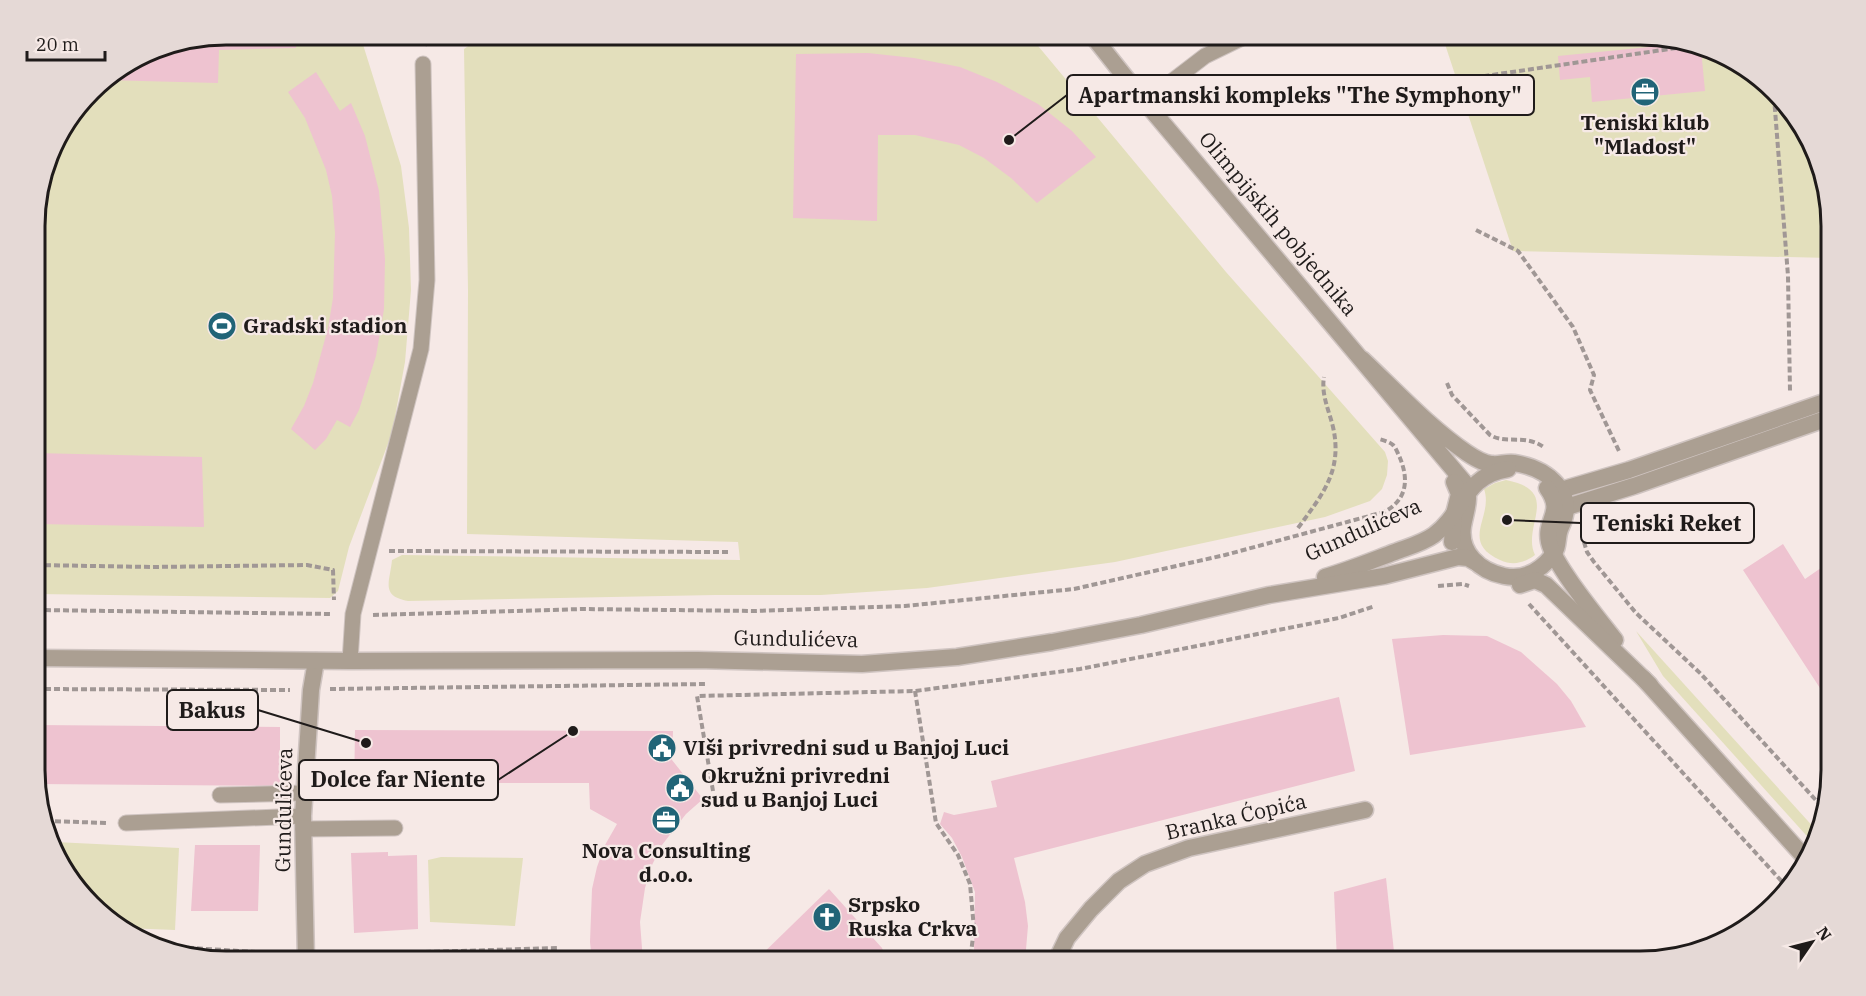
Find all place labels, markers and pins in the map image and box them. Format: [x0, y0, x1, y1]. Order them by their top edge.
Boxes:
callout: Apartmanski kompleks "The Symphony" [1067, 75, 1534, 115]
office icon: Teniski klub "Mladost" [1629, 76, 1661, 108]
place label: Teniski klub "Mladost" [1580, 108, 1710, 160]
sports icon: Gradski stadion [206, 310, 238, 342]
place label: Gradski stadion [243, 311, 407, 339]
callout: Teniski Reket [1581, 503, 1754, 543]
callout: Bakus [167, 690, 258, 730]
public building icon: VIši privredni sud u Banjoj Luci [646, 732, 678, 764]
place label: VIši privredni sud u Banjoj Luci [683, 733, 1009, 761]
callout: Dolce far Niente [299, 760, 498, 800]
place label: Okružni privredni sud u Banjoj Luci [701, 761, 890, 813]
public building icon: Okružni privredni sud u Banjoj Luci [664, 772, 696, 804]
office icon: Nova Consulting d.o.o. [650, 804, 682, 836]
place label: Nova Consulting d.o.o. [582, 836, 751, 888]
place label: Srpsko Ruska Crkva [848, 890, 978, 942]
church icon: Srpsko Ruska Crkva [811, 901, 843, 933]

